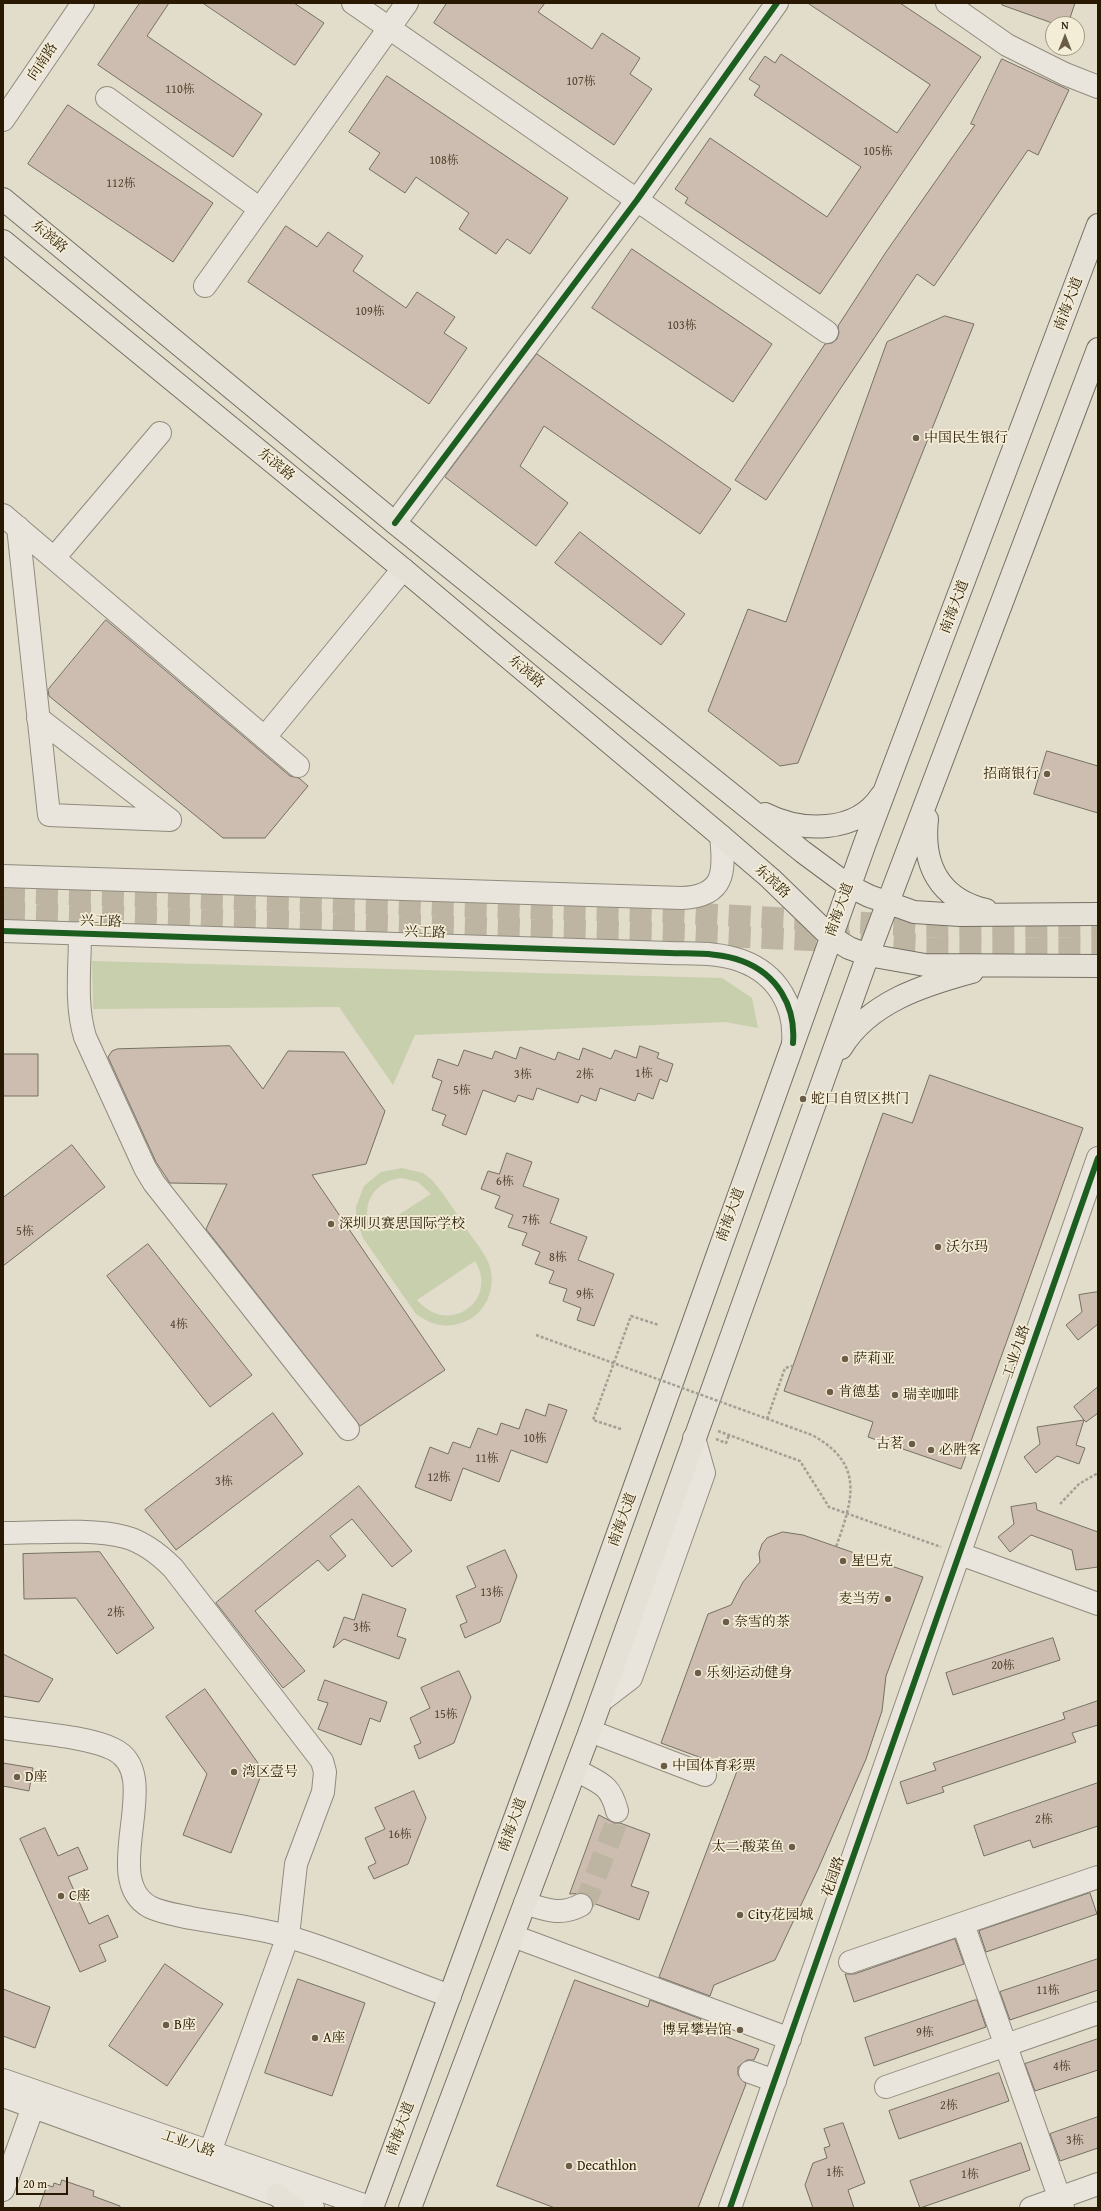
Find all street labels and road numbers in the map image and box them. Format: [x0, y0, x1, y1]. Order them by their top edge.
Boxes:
street label: 向南路 [24, 40, 62, 84]
street label: 东滨路 [28, 217, 70, 257]
street label: 南海大道 [1051, 275, 1087, 333]
street label: 东滨路 [254, 445, 298, 485]
street label: 南海大道 [937, 578, 973, 636]
street label: 东滨路 [505, 652, 547, 692]
street label: 东滨路 [751, 862, 793, 902]
street label: 南海大道 [823, 881, 857, 939]
street label: 兴工路 [80, 913, 122, 931]
street label: 兴工路 [404, 924, 446, 942]
street label: 南海大道 [714, 1186, 748, 1244]
street label: 工业九路 [1000, 1323, 1034, 1381]
street label: 南海大道 [606, 1491, 640, 1549]
street label: 南海大道 [496, 1796, 530, 1854]
street label: 花园路 [819, 1854, 849, 1900]
street label: 南海大道 [384, 2100, 418, 2158]
street label: 工业八路 [159, 2127, 217, 2161]

